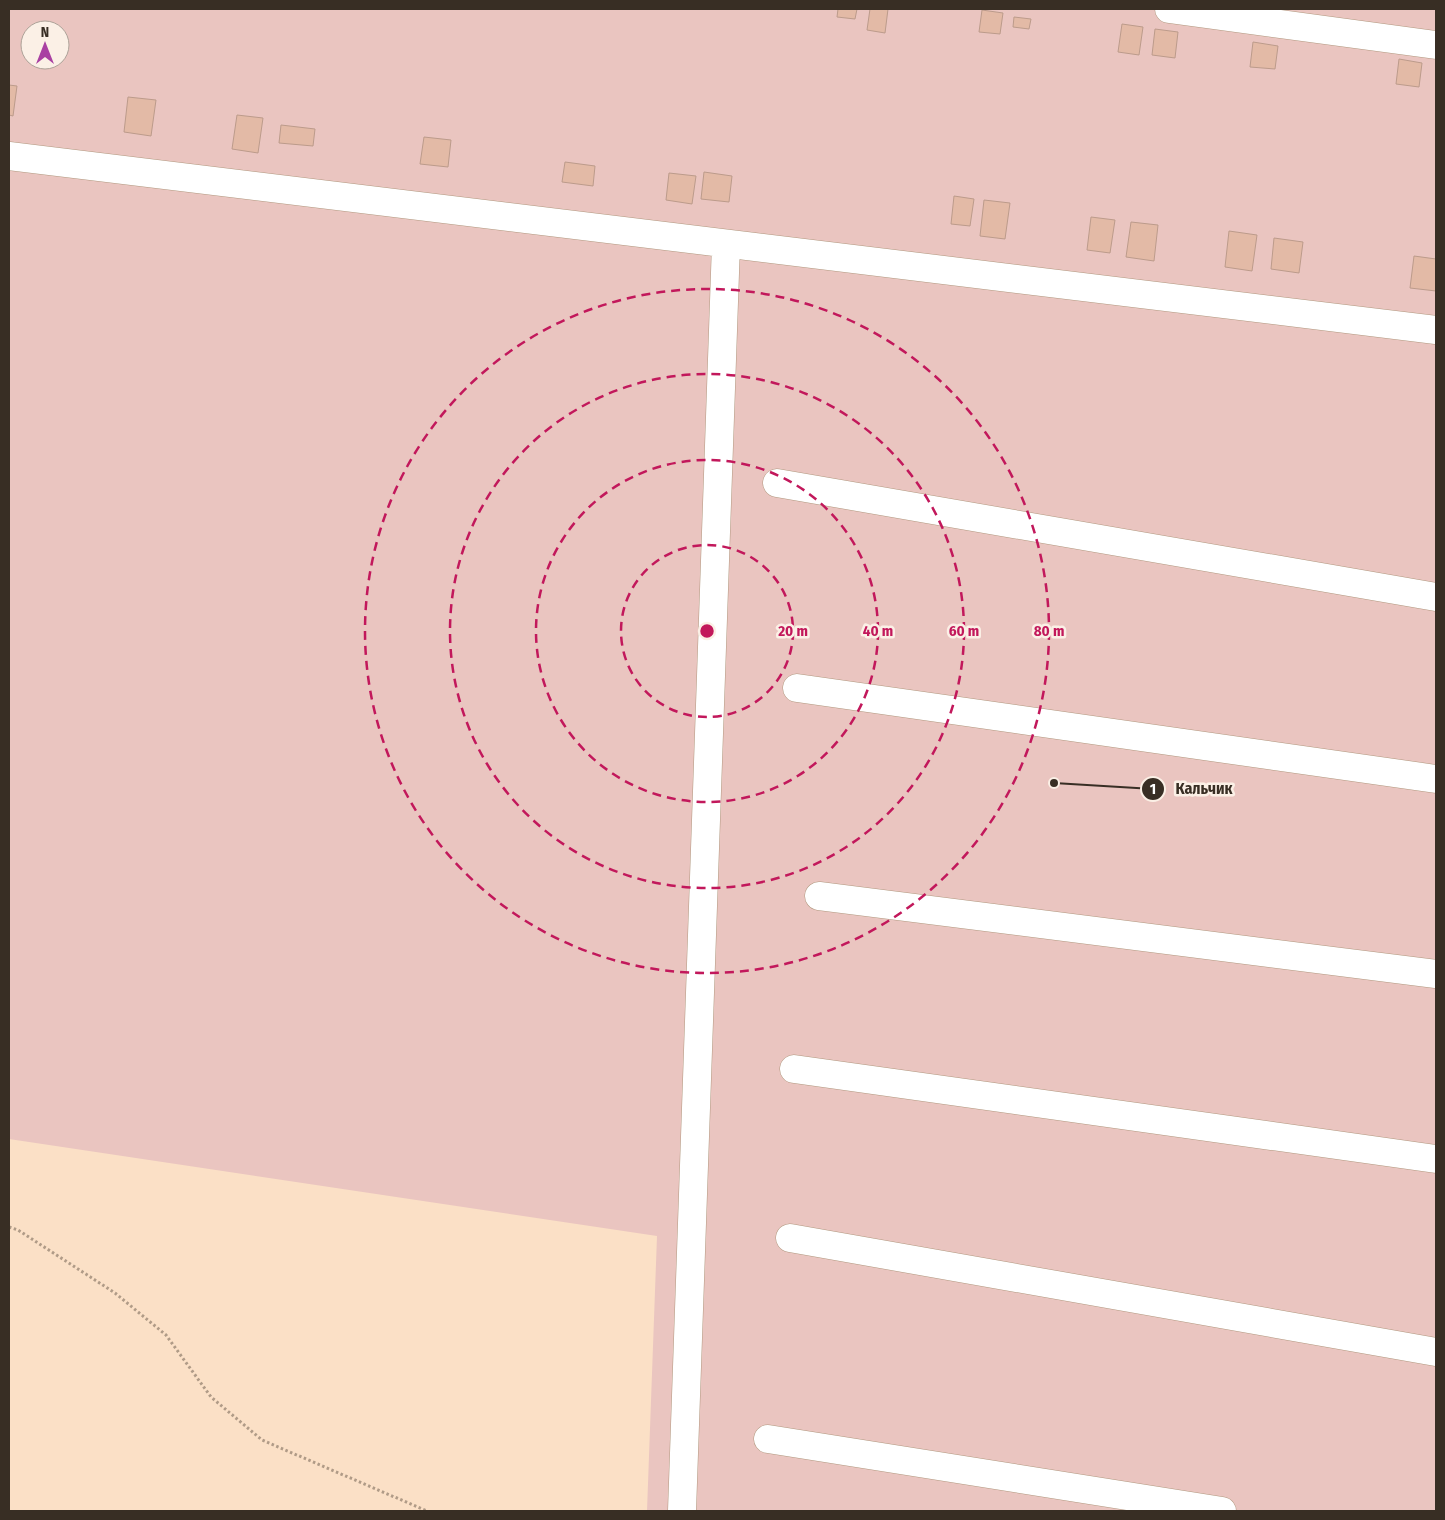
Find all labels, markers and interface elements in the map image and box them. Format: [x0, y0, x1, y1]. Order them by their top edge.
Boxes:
north arrow [20, 20, 70, 70]
text: N [41, 24, 49, 41]
centre of rings [698, 622, 716, 640]
text: 20 m [777, 622, 808, 640]
text: 40 m [863, 622, 893, 640]
text: 60 m [949, 622, 979, 640]
text: 80 m [1034, 622, 1064, 640]
callout: Кальчик [1140, 773, 1242, 804]
text: Кальчик [1175, 779, 1234, 798]
text: 1 [1150, 780, 1156, 798]

